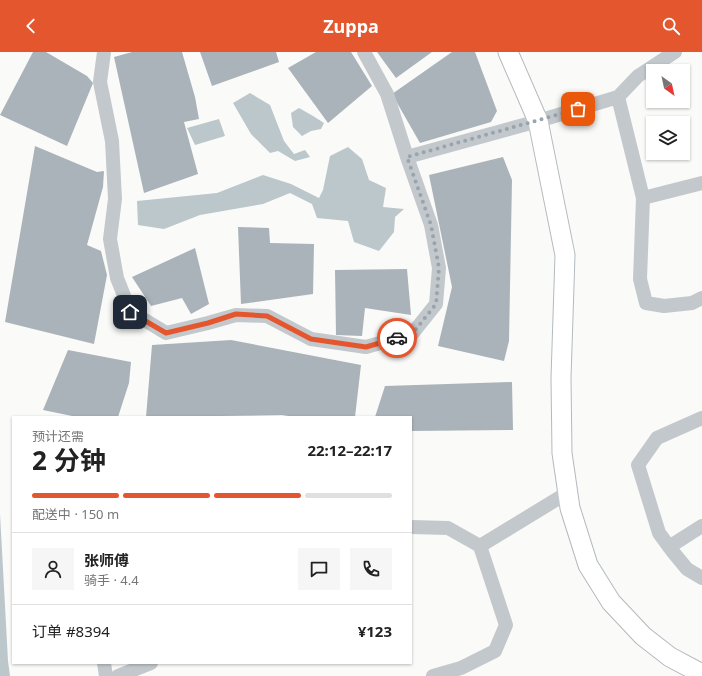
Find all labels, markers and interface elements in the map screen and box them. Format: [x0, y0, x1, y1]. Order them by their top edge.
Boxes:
text: Zuppa [323, 14, 379, 38]
icon: back [20, 15, 42, 37]
icon: search [660, 15, 682, 37]
north arrow [646, 64, 690, 108]
map controls [646, 64, 690, 160]
pin [561, 92, 595, 126]
icon: bag [567, 98, 589, 120]
button: layers [646, 116, 690, 160]
pin [113, 295, 147, 329]
icon: home [119, 301, 141, 323]
courier [377, 318, 417, 358]
icon: car [386, 327, 408, 349]
text: 预计还需 [32, 427, 84, 445]
text: 22:12–22:17 [307, 440, 392, 460]
text: 2 分钟 [32, 442, 106, 478]
text: 配送中 · 150 m [32, 505, 119, 523]
button: person [32, 548, 74, 590]
button: chat [298, 548, 340, 590]
button: phone [350, 548, 392, 590]
text: 张师傅 [84, 550, 129, 570]
text: 骑手 · 4.4 [84, 571, 139, 589]
text: 订单 #8394 [32, 621, 110, 641]
text: ¥123 [358, 621, 392, 641]

